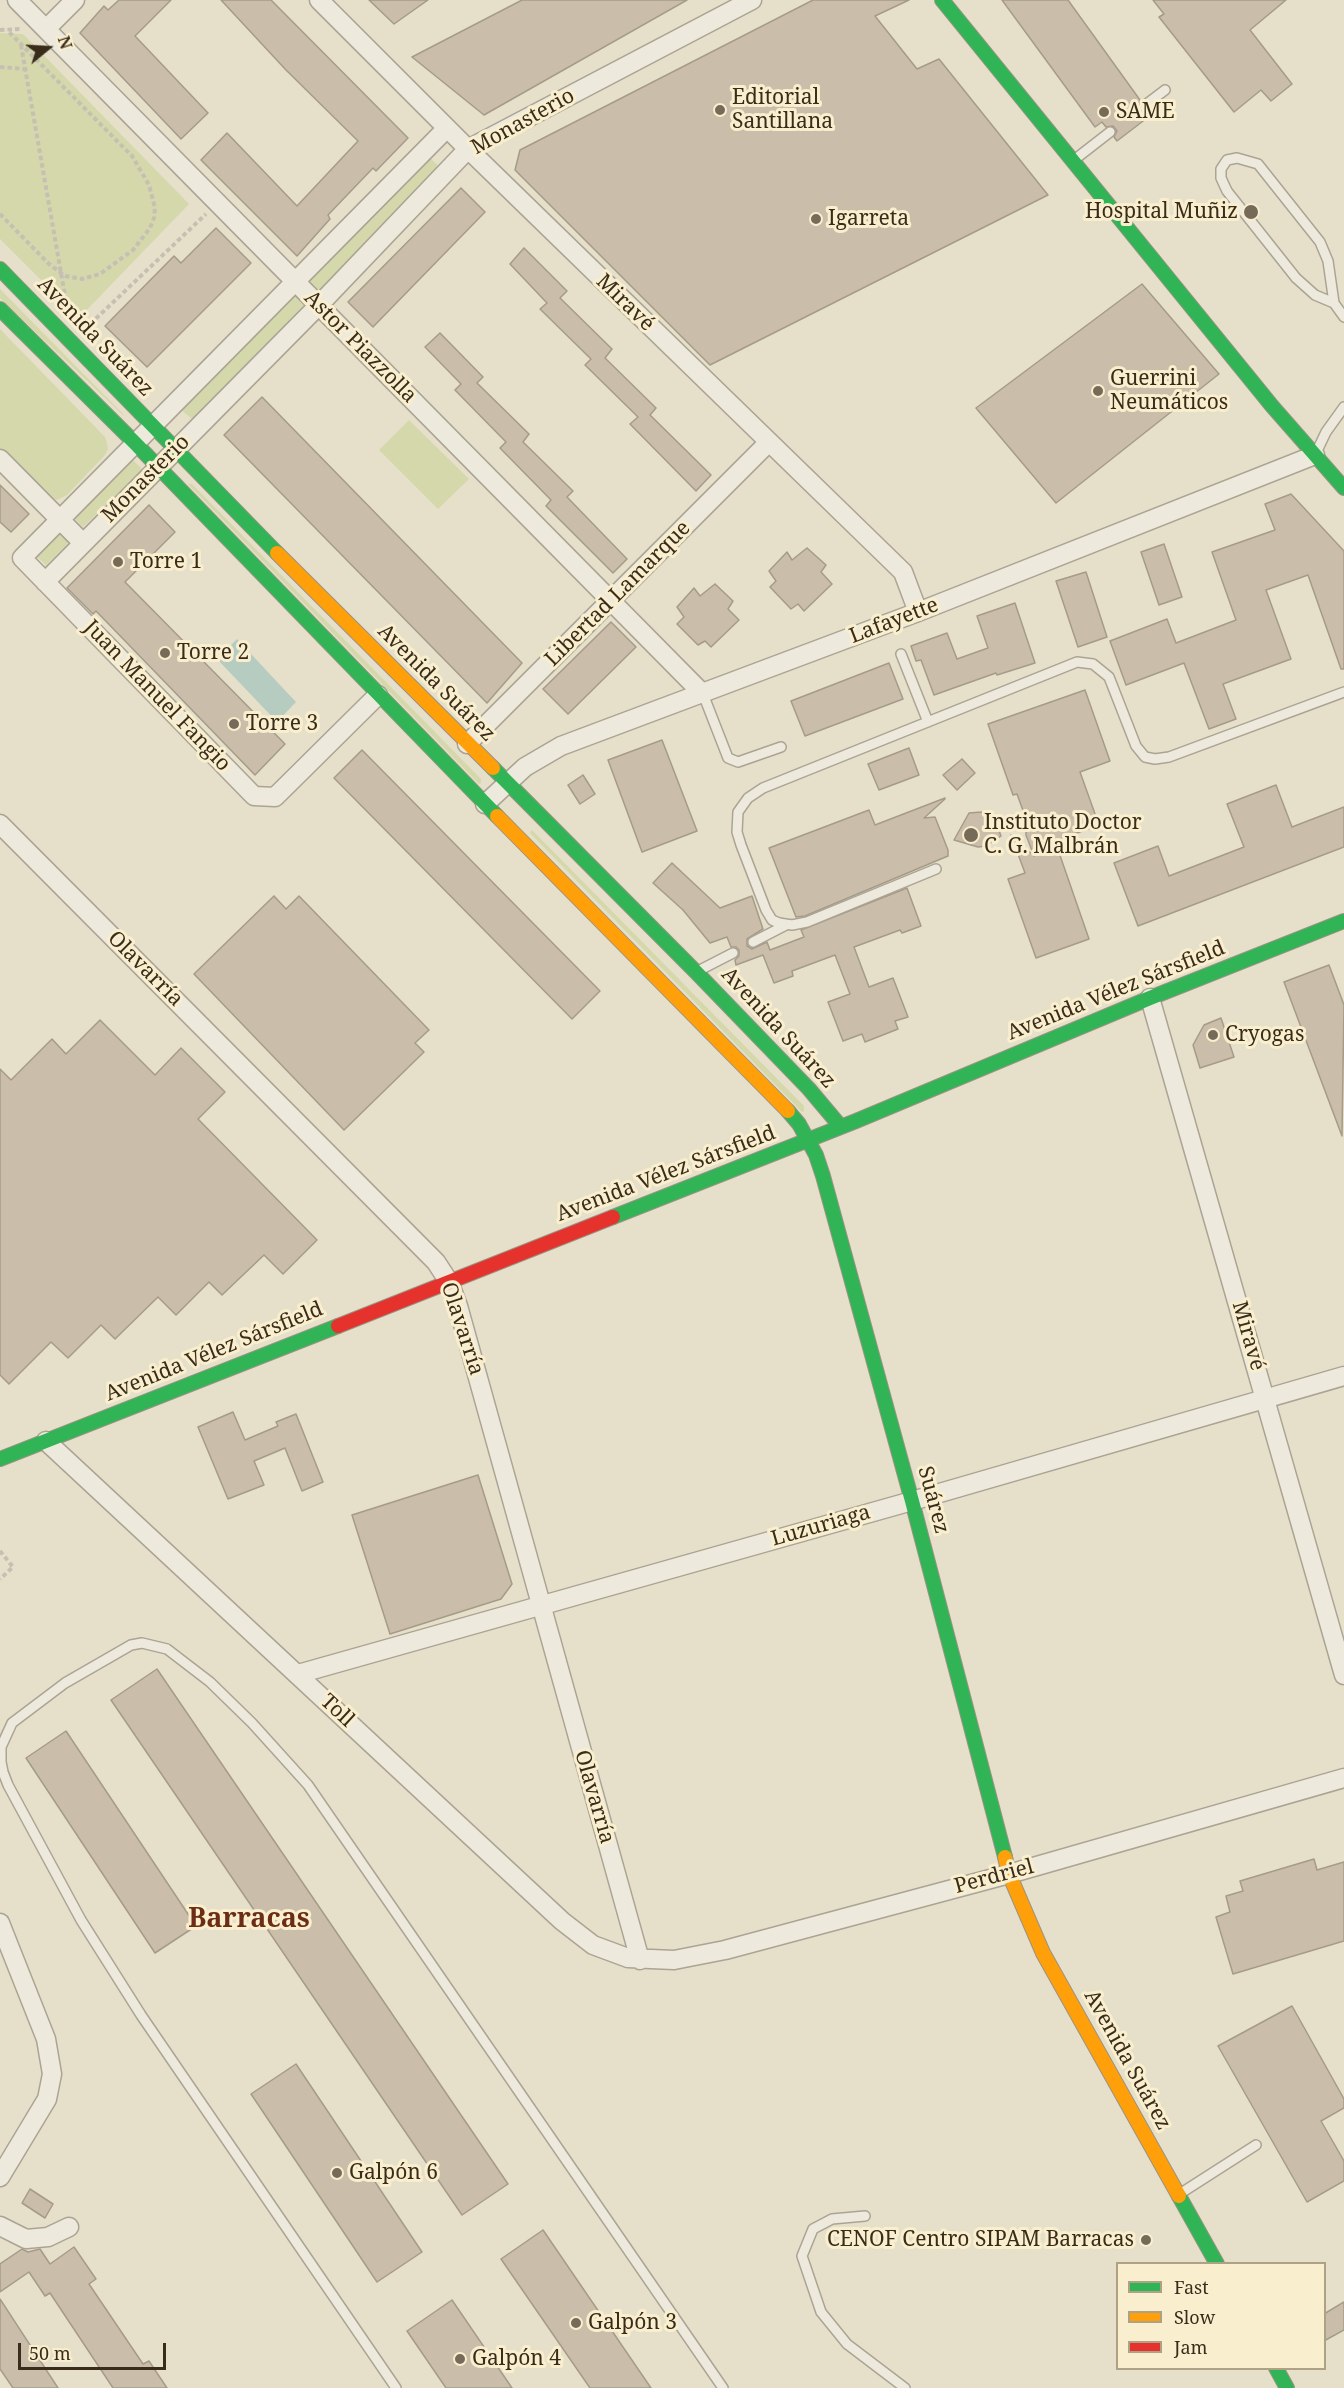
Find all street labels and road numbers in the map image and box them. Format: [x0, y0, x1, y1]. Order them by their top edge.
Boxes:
street label: Monasterio [467, 83, 579, 161]
street label: Miravé [591, 269, 659, 337]
street label: Avenida Suárez [32, 272, 158, 402]
street label: Astor Piazzolla [298, 285, 422, 409]
street label: Monasterio [97, 430, 195, 528]
street label: Libertad Lamarque [540, 516, 696, 672]
street label: Lafayette [846, 593, 942, 649]
street label: Juan Manuel Fangio [78, 615, 236, 777]
street label: Avenida Suárez [372, 619, 500, 747]
street label: Olavarría [102, 926, 188, 1012]
street label: Avenida Vélez Sársfield [1003, 936, 1229, 1046]
street label: Avenida Suárez [716, 962, 840, 1094]
street label: Avenida Vélez Sársfield [553, 1121, 779, 1227]
street label: Olavarría [435, 1279, 489, 1379]
street label: Avenida Vélez Sársfield [101, 1297, 327, 1407]
street label: Miravé [1226, 1298, 1270, 1374]
street label: Suárez [912, 1464, 954, 1536]
street label: Luzuriaga [768, 1500, 874, 1552]
street label: Toll [315, 1689, 359, 1733]
street label: Olavarría [569, 1747, 619, 1847]
street label: Perdriel [952, 1854, 1036, 1900]
street label: Avenida Suárez [1078, 1986, 1176, 2134]

